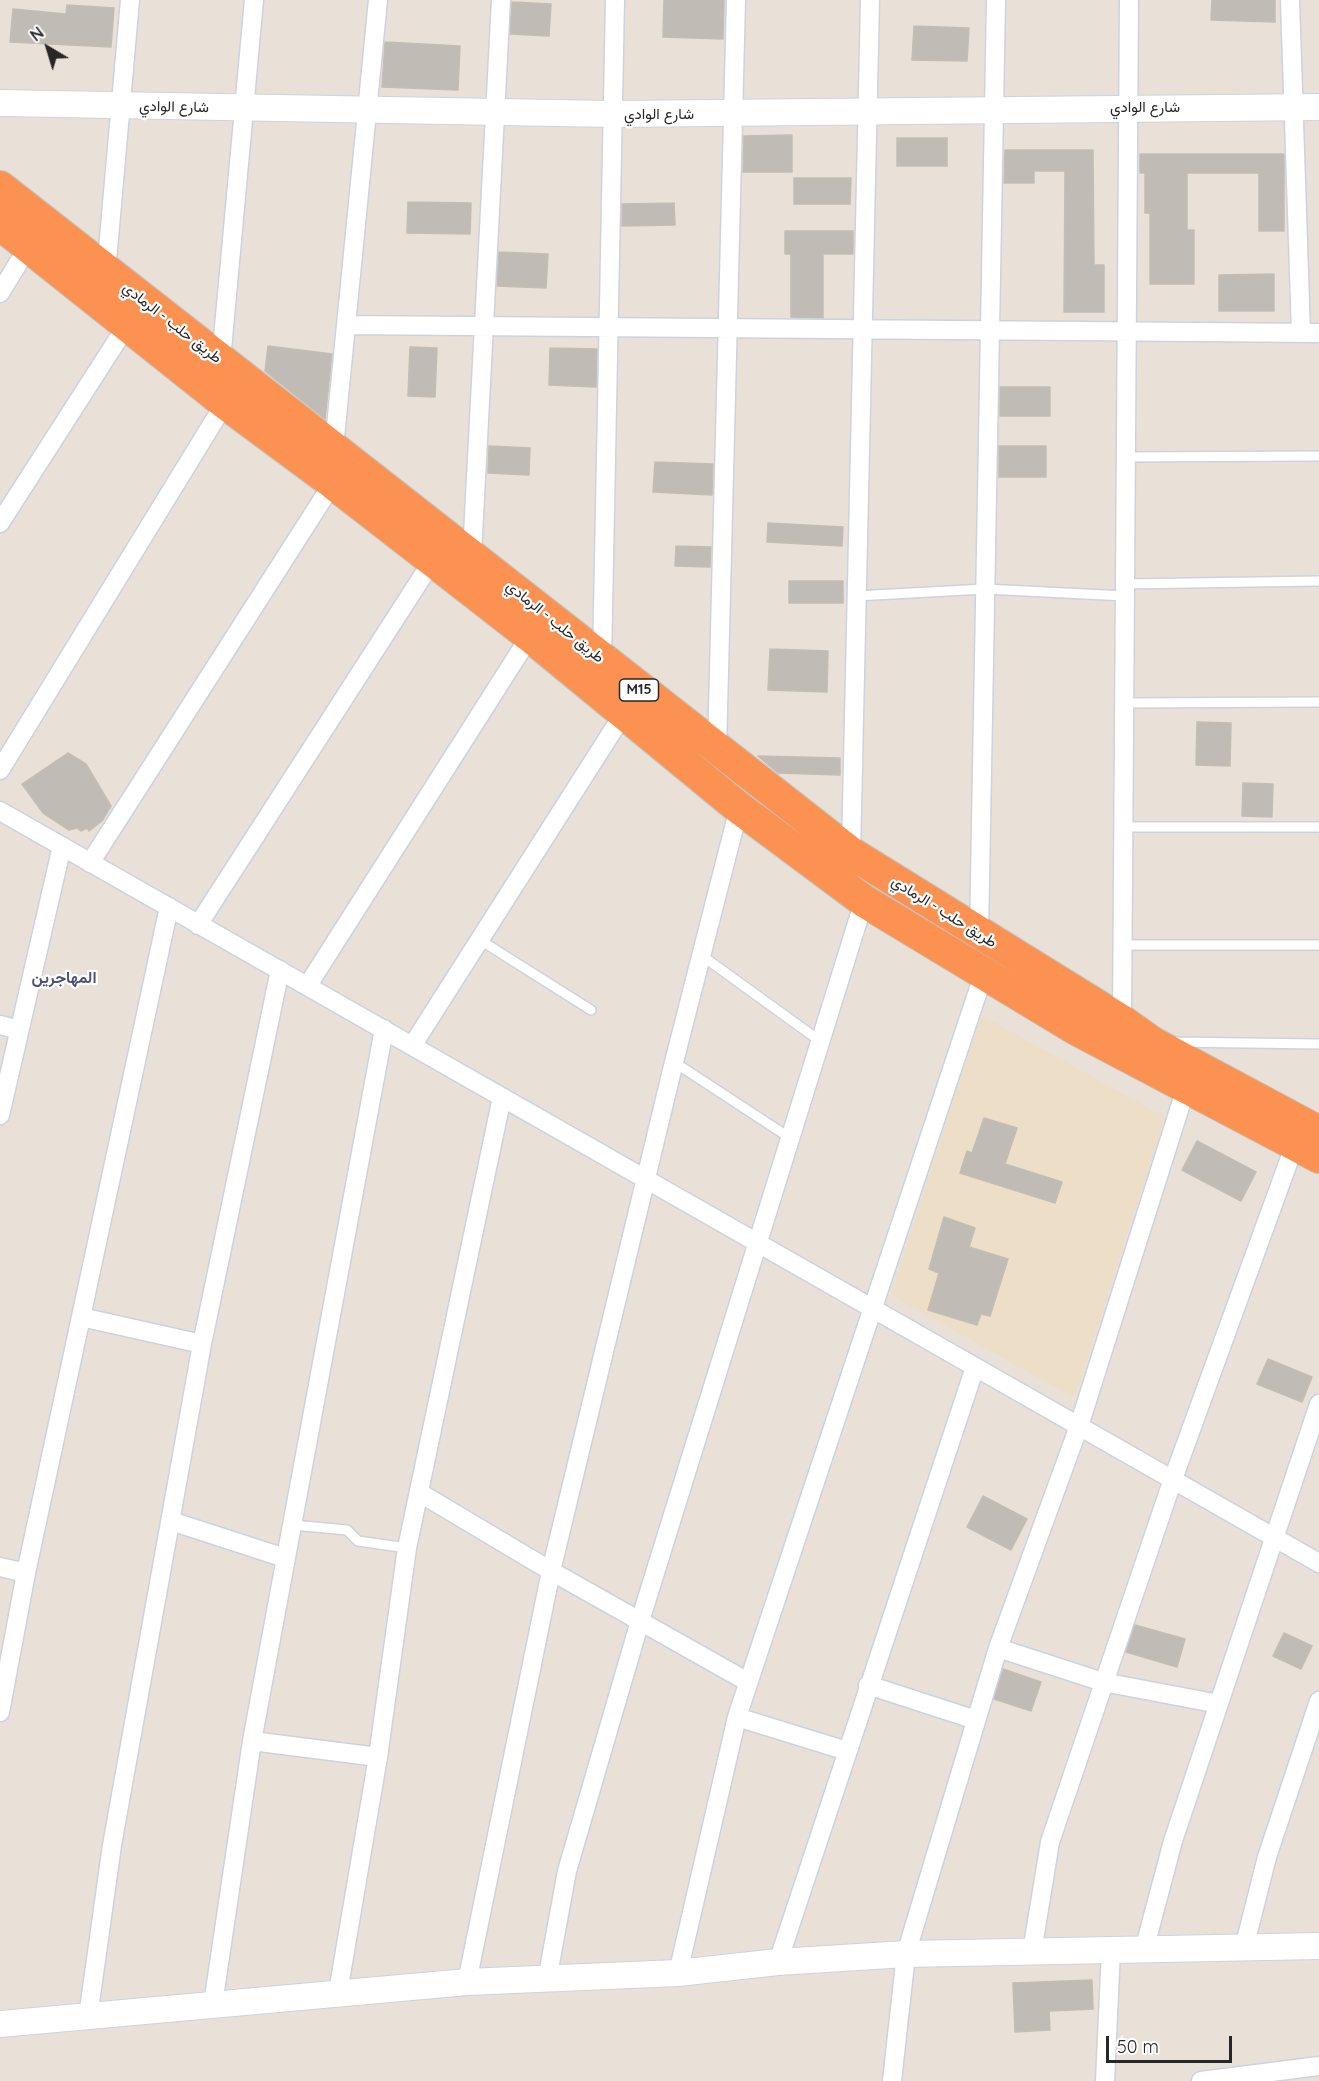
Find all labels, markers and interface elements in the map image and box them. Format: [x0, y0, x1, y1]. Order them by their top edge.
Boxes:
north arrow [18, 18, 78, 78]
text: N [26, 22, 48, 45]
street label: شارع الوادي [139, 97, 209, 117]
street label: شارع الوادي [1110, 98, 1180, 116]
street label: شارع الوادي [624, 105, 694, 123]
street label: طريق حلب - الرمادي [119, 279, 225, 367]
street label: طريق حلب - الرمادي [502, 577, 608, 667]
road number: M15 [620, 679, 658, 701]
street label: طريق حلب - الرمادي [888, 872, 1000, 952]
district label: المهاجرين [31, 968, 97, 988]
scale bar [1109, 2024, 1235, 2062]
text: 50 m [1117, 2035, 1159, 2058]

